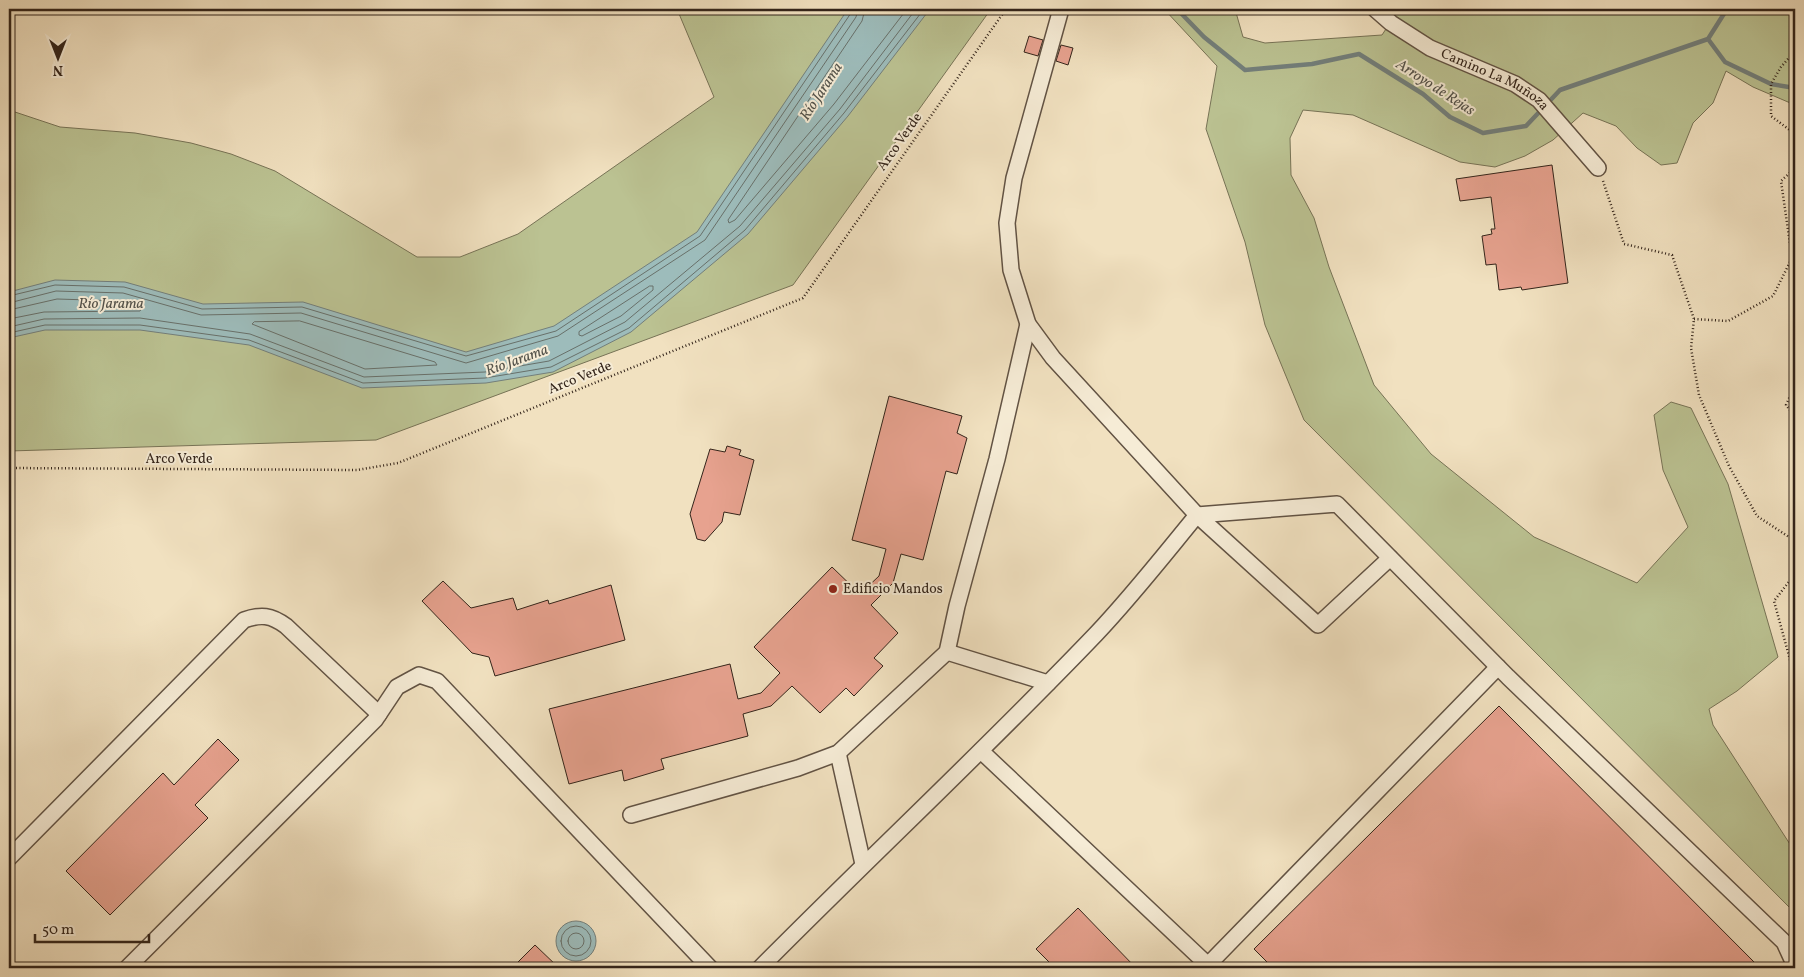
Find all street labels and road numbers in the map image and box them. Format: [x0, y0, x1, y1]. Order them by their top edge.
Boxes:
street label: Camino La Muñoza [1438, 44, 1553, 115]
street label: Arco Verde [873, 109, 927, 175]
street label: Arco Verde [545, 356, 615, 399]
street label: Arco Verde [145, 450, 213, 469]

